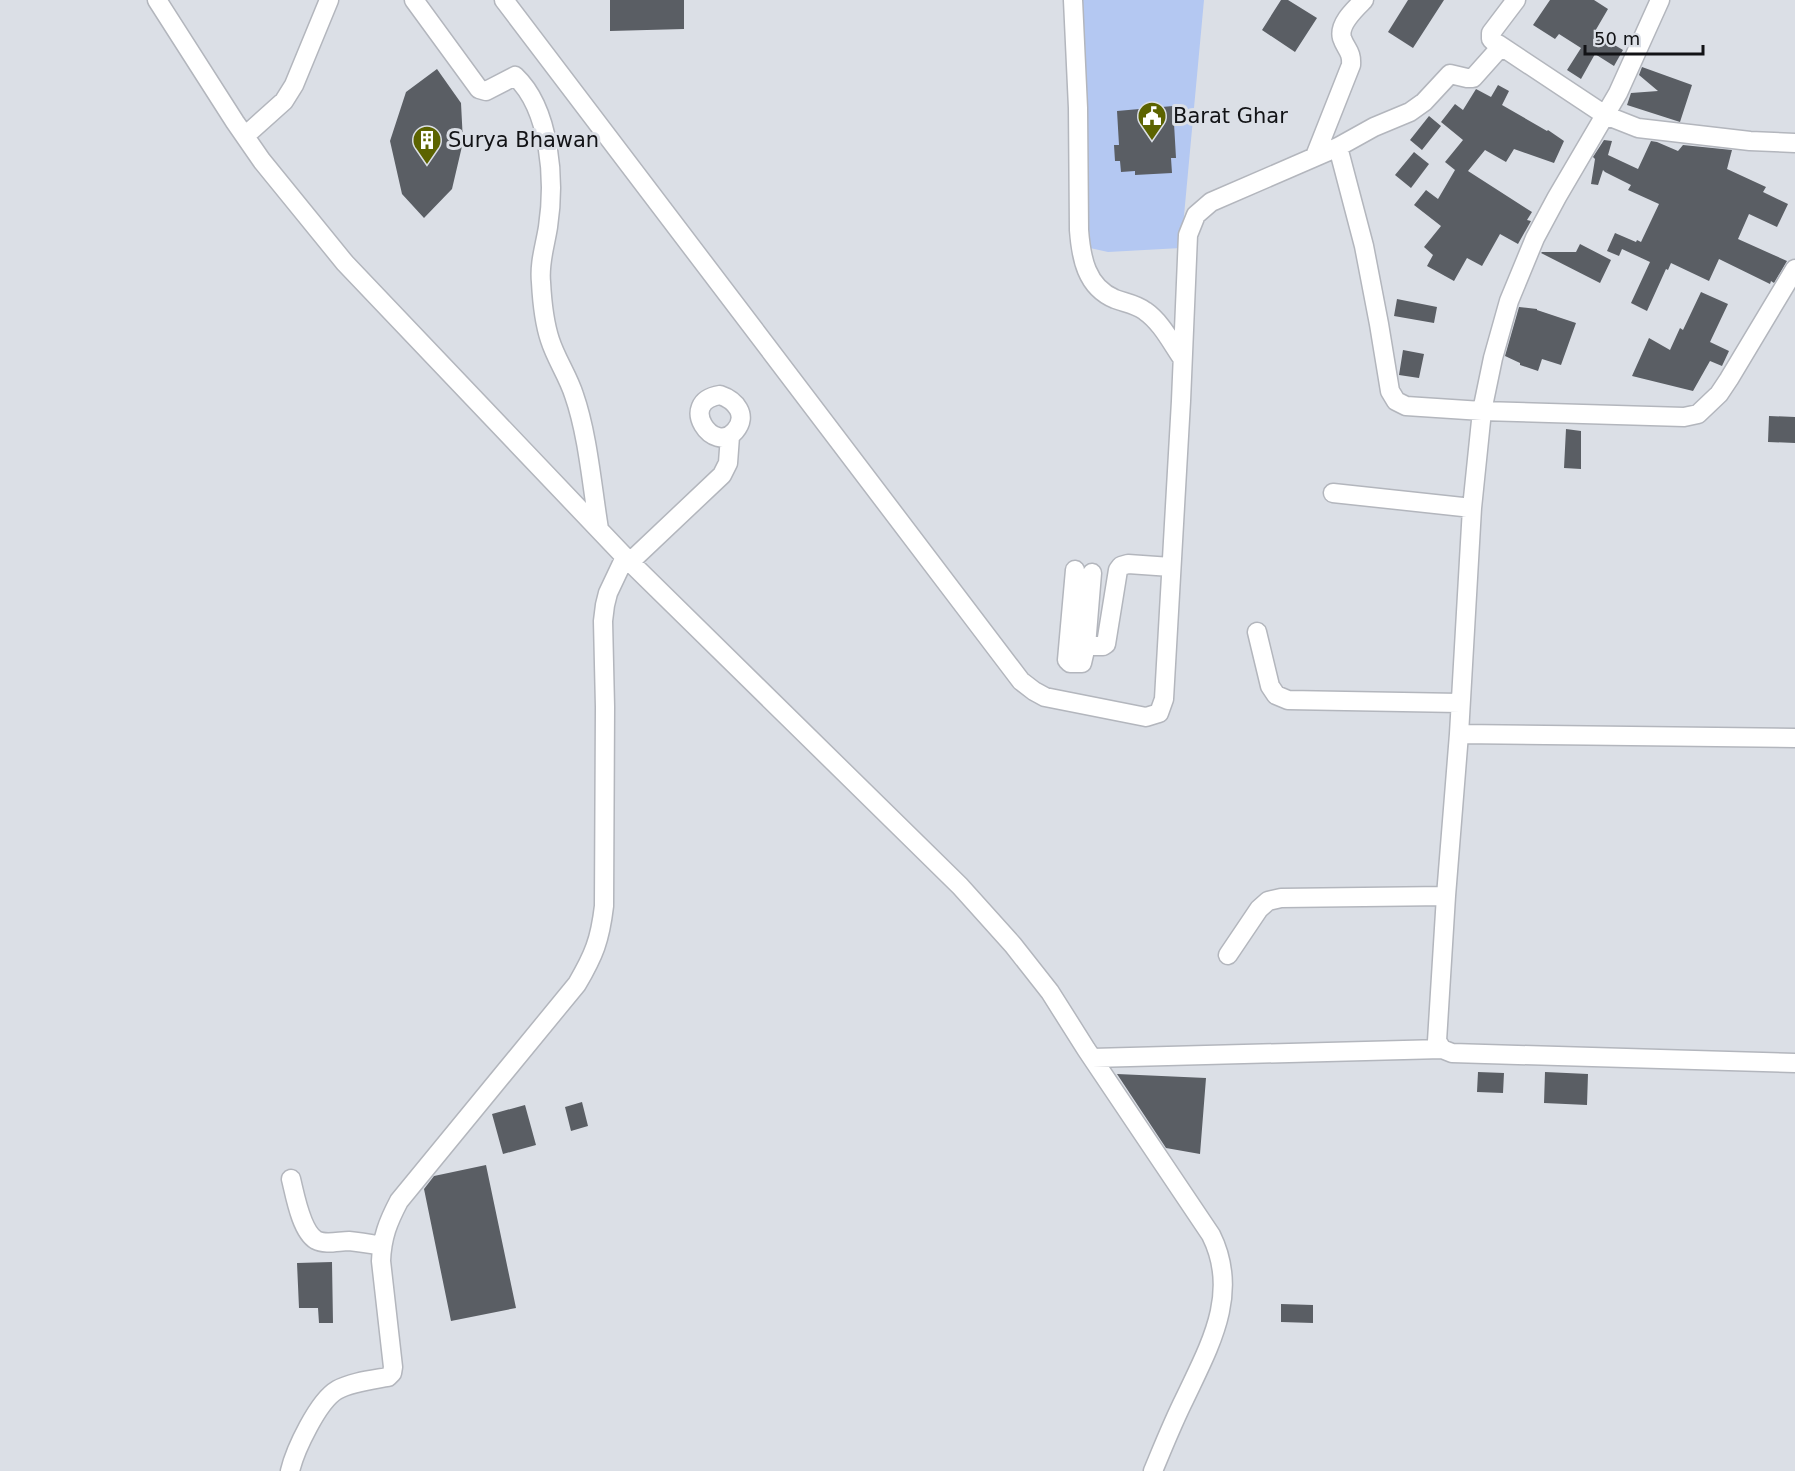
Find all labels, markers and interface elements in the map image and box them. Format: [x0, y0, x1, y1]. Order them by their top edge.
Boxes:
scale bar [1585, 18, 1704, 56]
text: 50 m [1594, 28, 1640, 49]
public building icon: Barat Ghar [1136, 100, 1168, 142]
place label: Barat Ghar [1173, 104, 1288, 128]
building icon: Surya Bhawan [411, 124, 443, 166]
place label: Surya Bhawan [448, 128, 599, 152]

